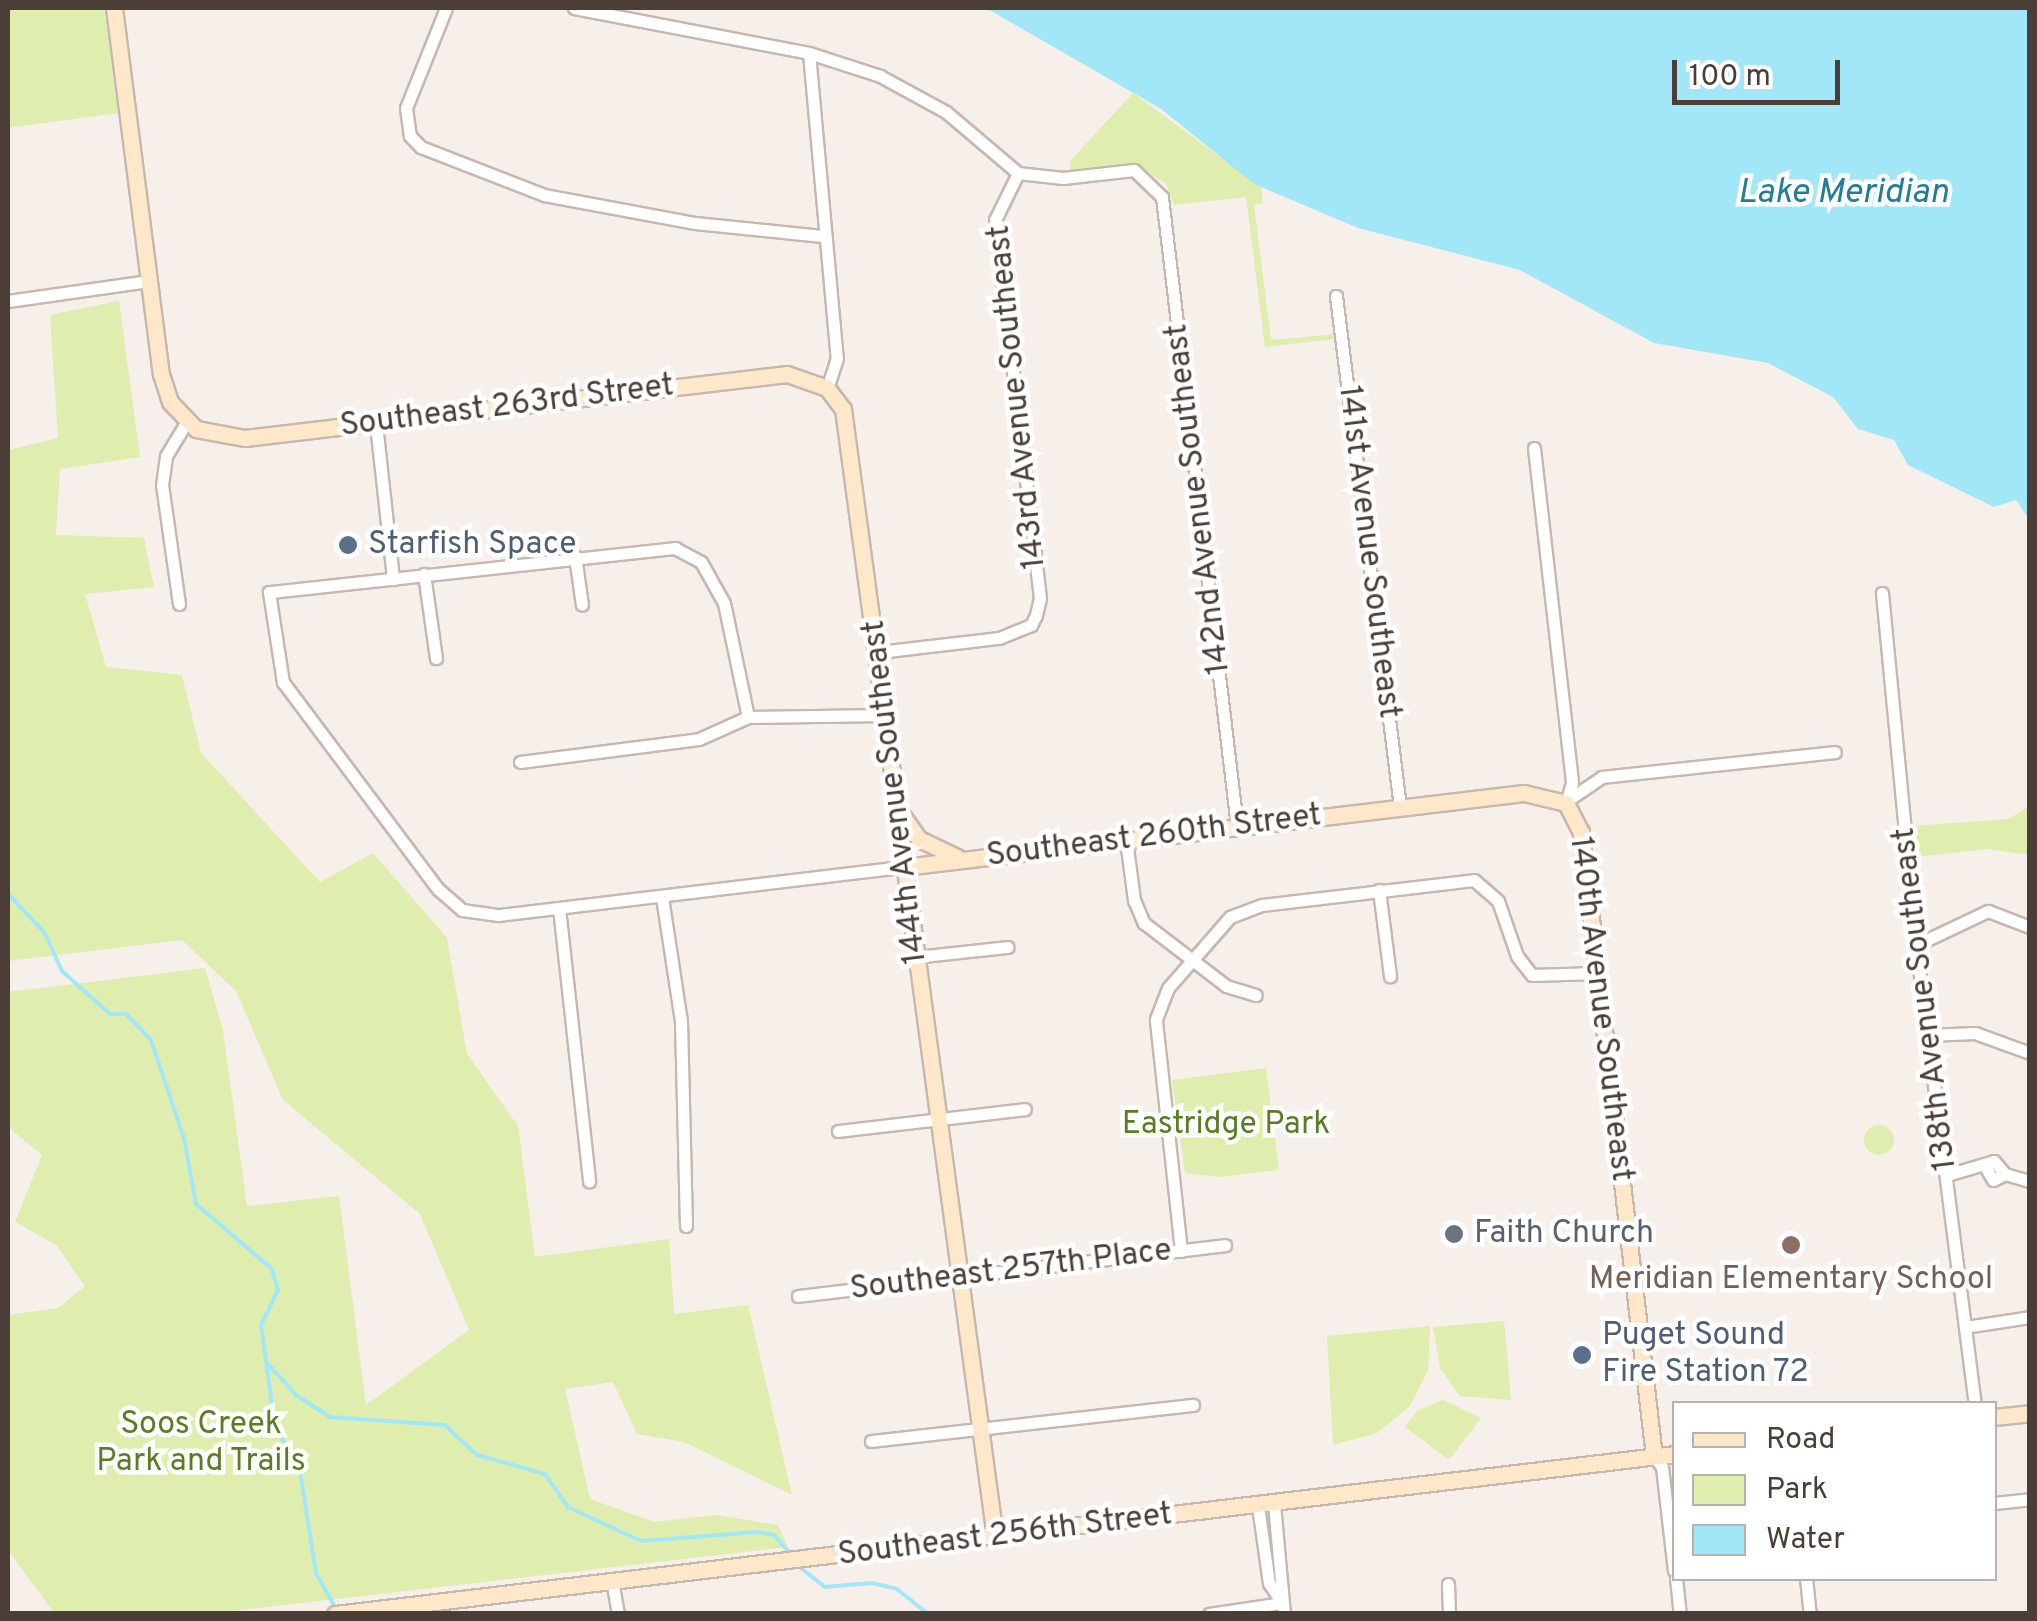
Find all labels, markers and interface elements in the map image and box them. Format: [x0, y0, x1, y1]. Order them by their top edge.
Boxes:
scale bar [1677, 40, 1844, 102]
text: 100 m [1689, 59, 1771, 96]
water label: Lake Meridian [1737, 172, 1949, 214]
street label: 143rd Avenue Southeast [981, 222, 1055, 572]
street label: 142nd Avenue Southeast [1158, 321, 1240, 677]
street label: Southeast 263rd Street [338, 367, 676, 447]
street label: 141st Avenue Southeast [1328, 383, 1408, 721]
place label: Starfish Space [368, 526, 576, 564]
marker: Starfish Space [337, 534, 359, 556]
street label: 144th Avenue Southeast [856, 617, 936, 967]
street label: Southeast 260th Street [984, 797, 1324, 877]
street label: 138th Avenue Southeast [1886, 825, 1966, 1173]
street label: 140th Avenue Southeast [1560, 834, 1640, 1184]
park label: Eastridge Park [1122, 1106, 1330, 1144]
place label: Faith Church [1474, 1215, 1654, 1253]
marker: Faith Church [1443, 1223, 1465, 1245]
street label: Southeast 257th Place [848, 1232, 1174, 1310]
marker: Meridian Elementary School [1780, 1234, 1802, 1256]
place label: Meridian Elementary School [1589, 1261, 1993, 1299]
place label: Puget Sound Fire Station 72 [1602, 1318, 1810, 1393]
marker: Puget Sound Fire Station 72 [1571, 1344, 1593, 1366]
legend [1672, 1401, 1997, 1581]
park label: Soos Creek Park and Trails [96, 1407, 306, 1482]
text: Road [1766, 1422, 1835, 1459]
text: Park [1766, 1472, 1828, 1509]
street label: Southeast 256th Street [836, 1496, 1174, 1576]
text: Water [1766, 1522, 1845, 1559]

